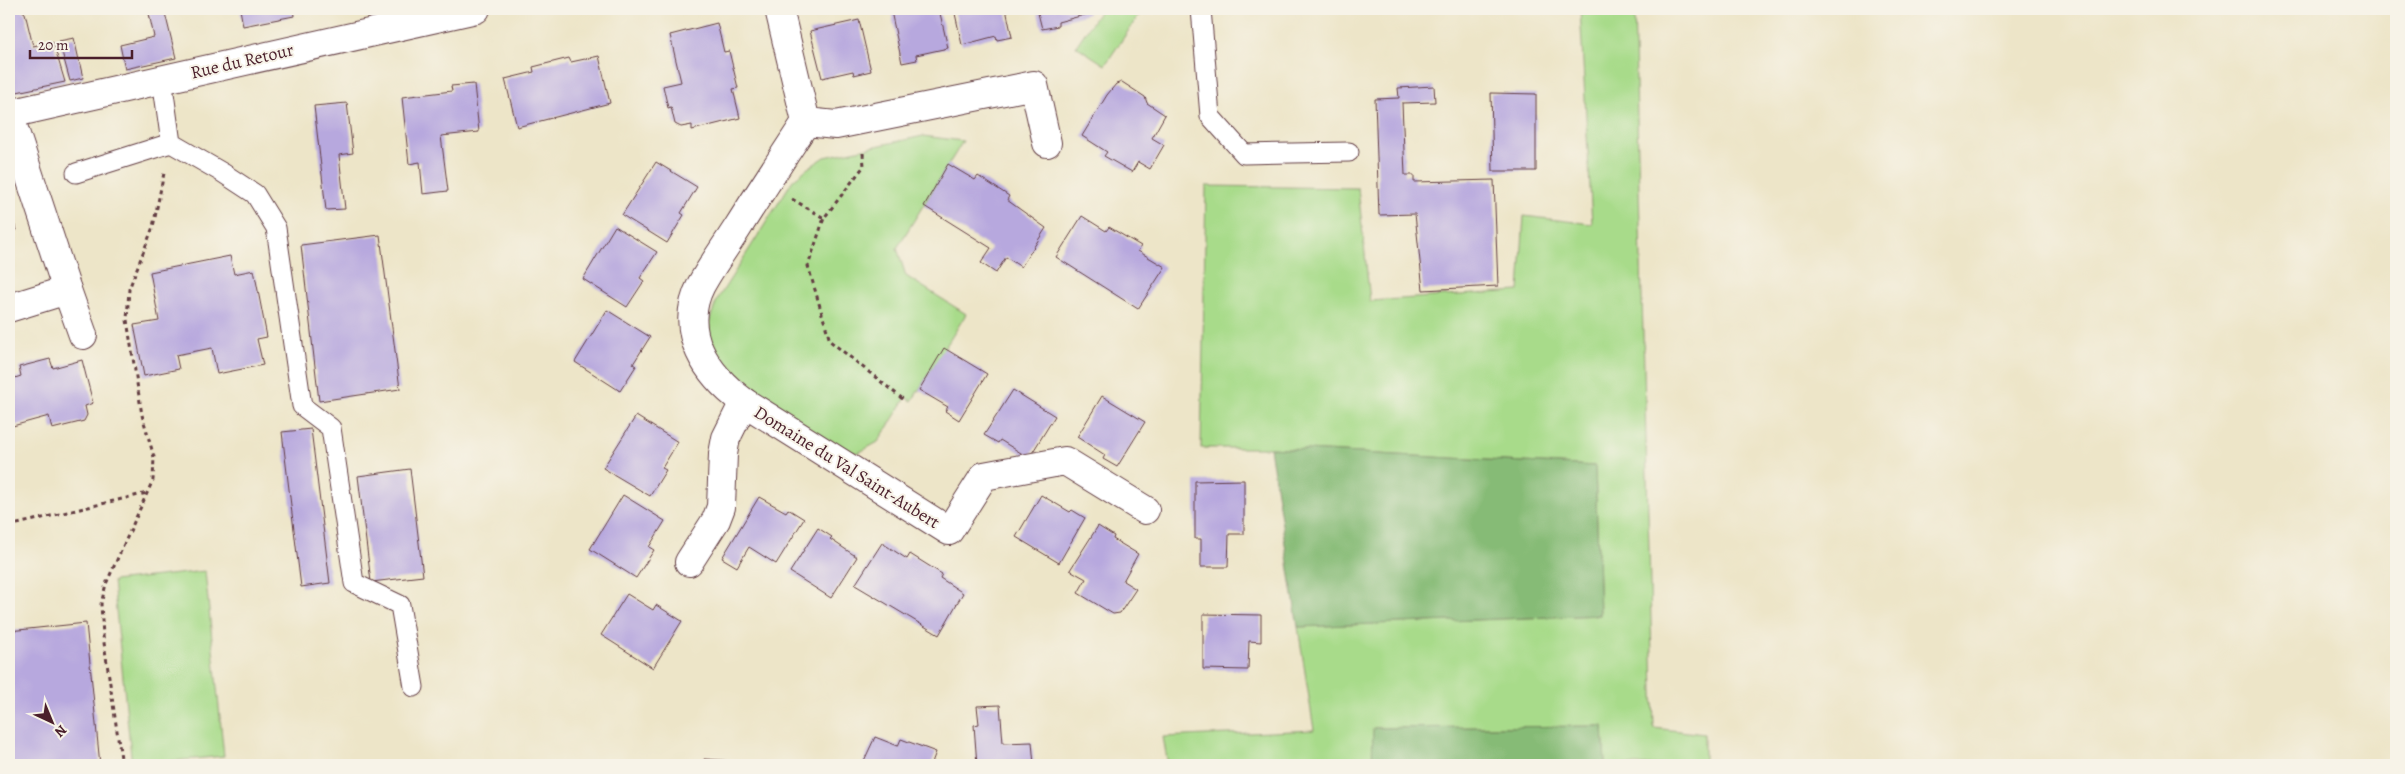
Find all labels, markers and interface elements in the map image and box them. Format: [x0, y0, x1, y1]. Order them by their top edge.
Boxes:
scale bar [30, 28, 132, 60]
text: 20 m [38, 35, 69, 55]
street label: Rue du Retour [188, 37, 296, 84]
street label: Domaine du Val Saint-Aubert [750, 400, 944, 534]
north arrow [28, 696, 78, 746]
text: N [50, 721, 71, 741]

